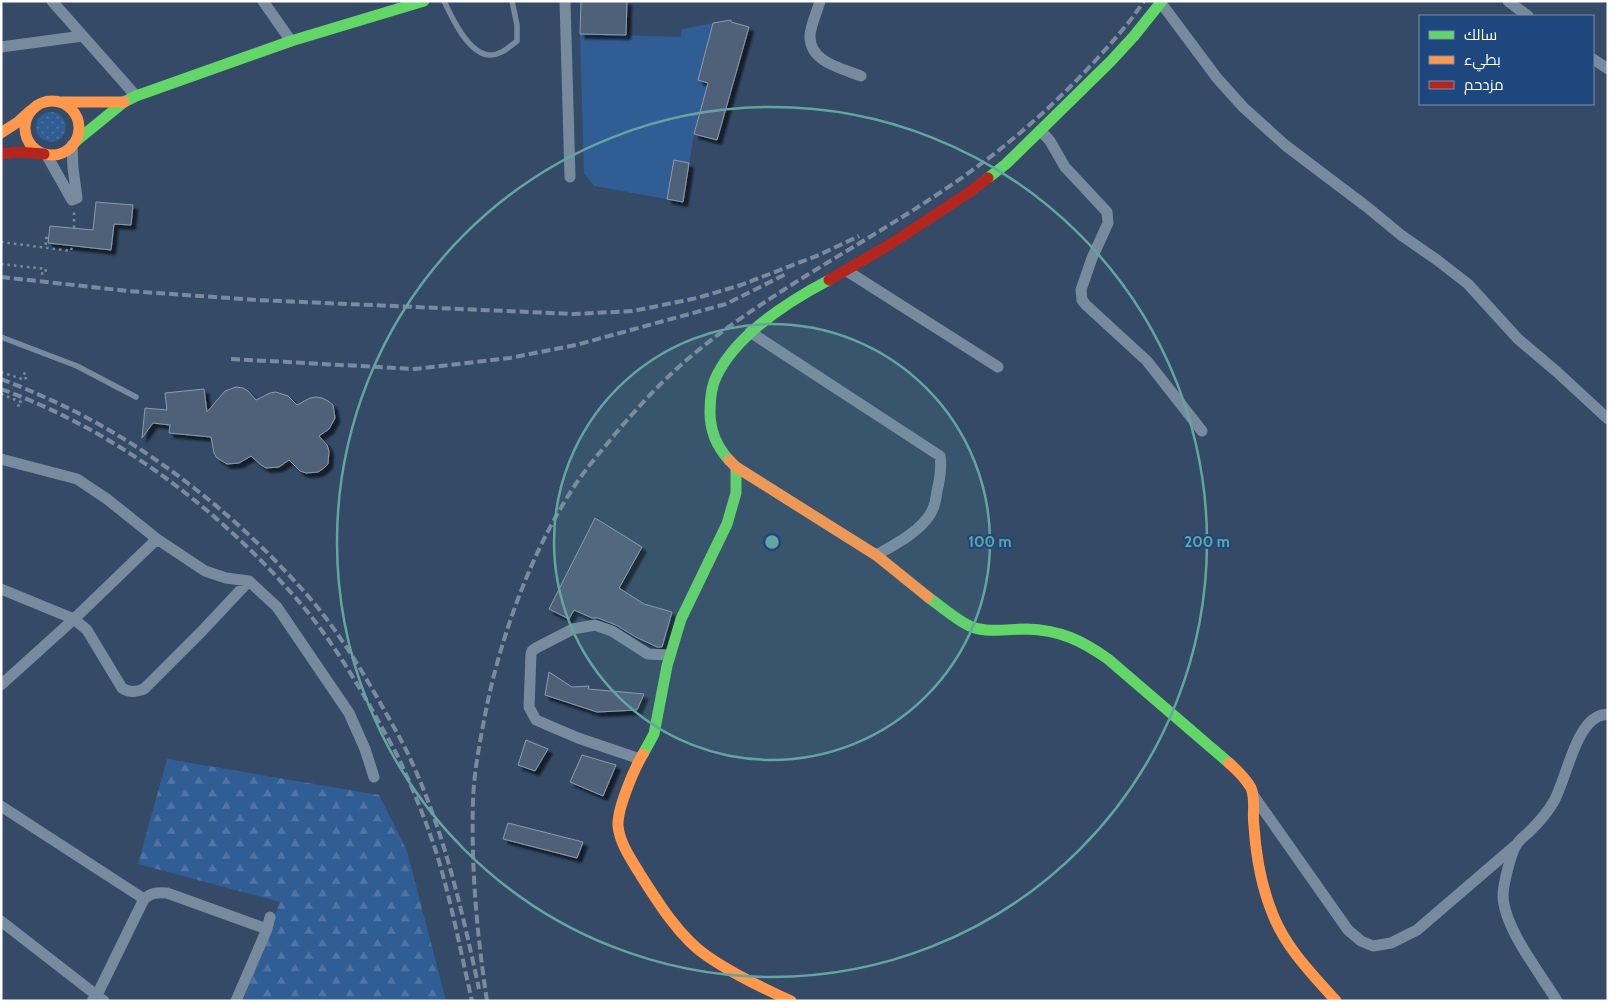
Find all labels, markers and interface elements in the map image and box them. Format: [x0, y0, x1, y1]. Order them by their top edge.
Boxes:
legend [1419, 15, 1594, 105]
text: سالك [1464, 26, 1497, 44]
text: بطيء [1464, 51, 1501, 72]
text: مزدحم [1464, 76, 1504, 95]
centre of rings [763, 533, 781, 551]
text: 100 m [968, 533, 1012, 551]
text: 200 m [1184, 533, 1230, 551]

